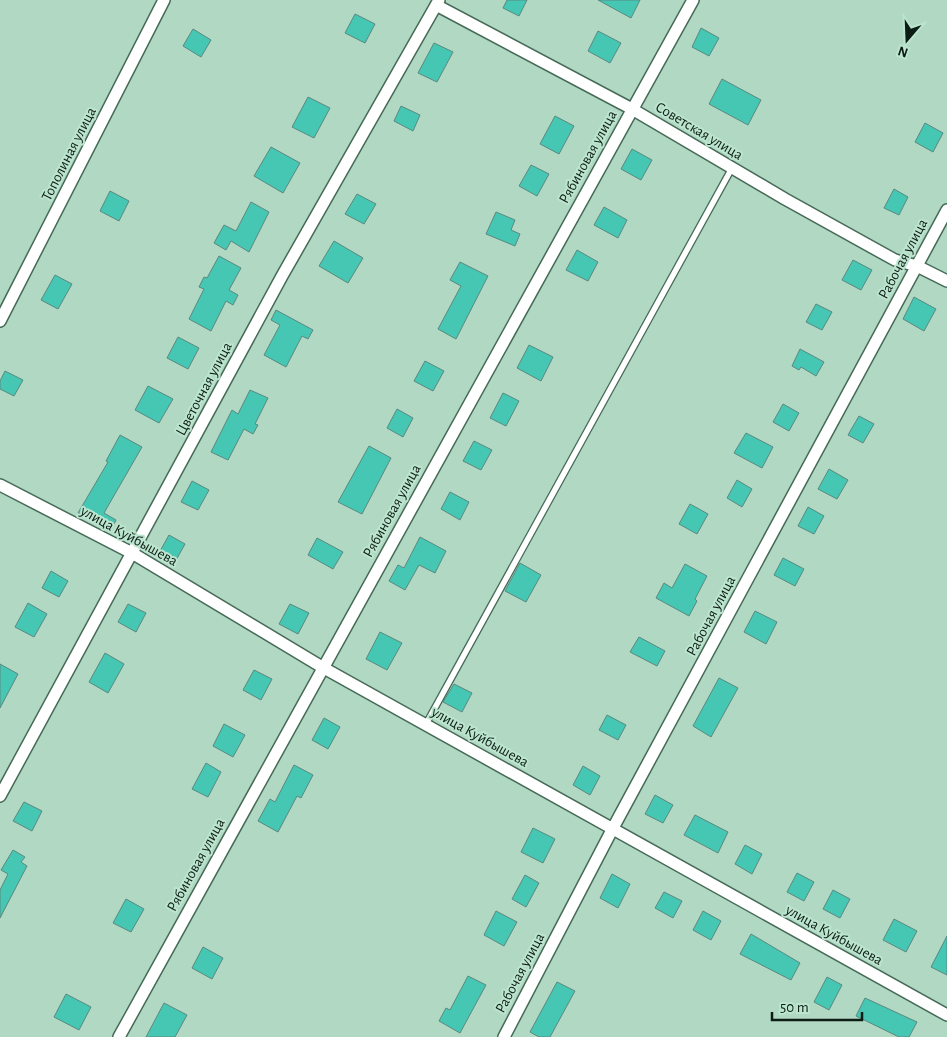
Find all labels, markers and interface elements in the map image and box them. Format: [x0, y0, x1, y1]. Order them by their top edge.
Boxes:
north arrow [882, 15, 932, 65]
text: N [896, 43, 910, 60]
street label: Советская улица [653, 99, 745, 163]
street label: Тополиная улица [39, 105, 99, 203]
street label: Рябиновая улица [556, 108, 620, 206]
street label: Рабочая улица [876, 217, 930, 301]
street label: Цветочная улица [173, 340, 235, 438]
street label: Рябиновая улица [360, 462, 424, 560]
street label: улица Куйбышева [77, 503, 180, 569]
street label: Рабочая улица [684, 574, 738, 658]
street label: улица Куйбышева [428, 704, 531, 770]
street label: Рябиновая улица [164, 816, 228, 914]
street label: улица Куйбышева [782, 902, 885, 968]
street label: Рабочая улица [493, 931, 547, 1015]
scale bar [772, 990, 862, 1022]
text: 50 m [780, 1000, 809, 1015]

